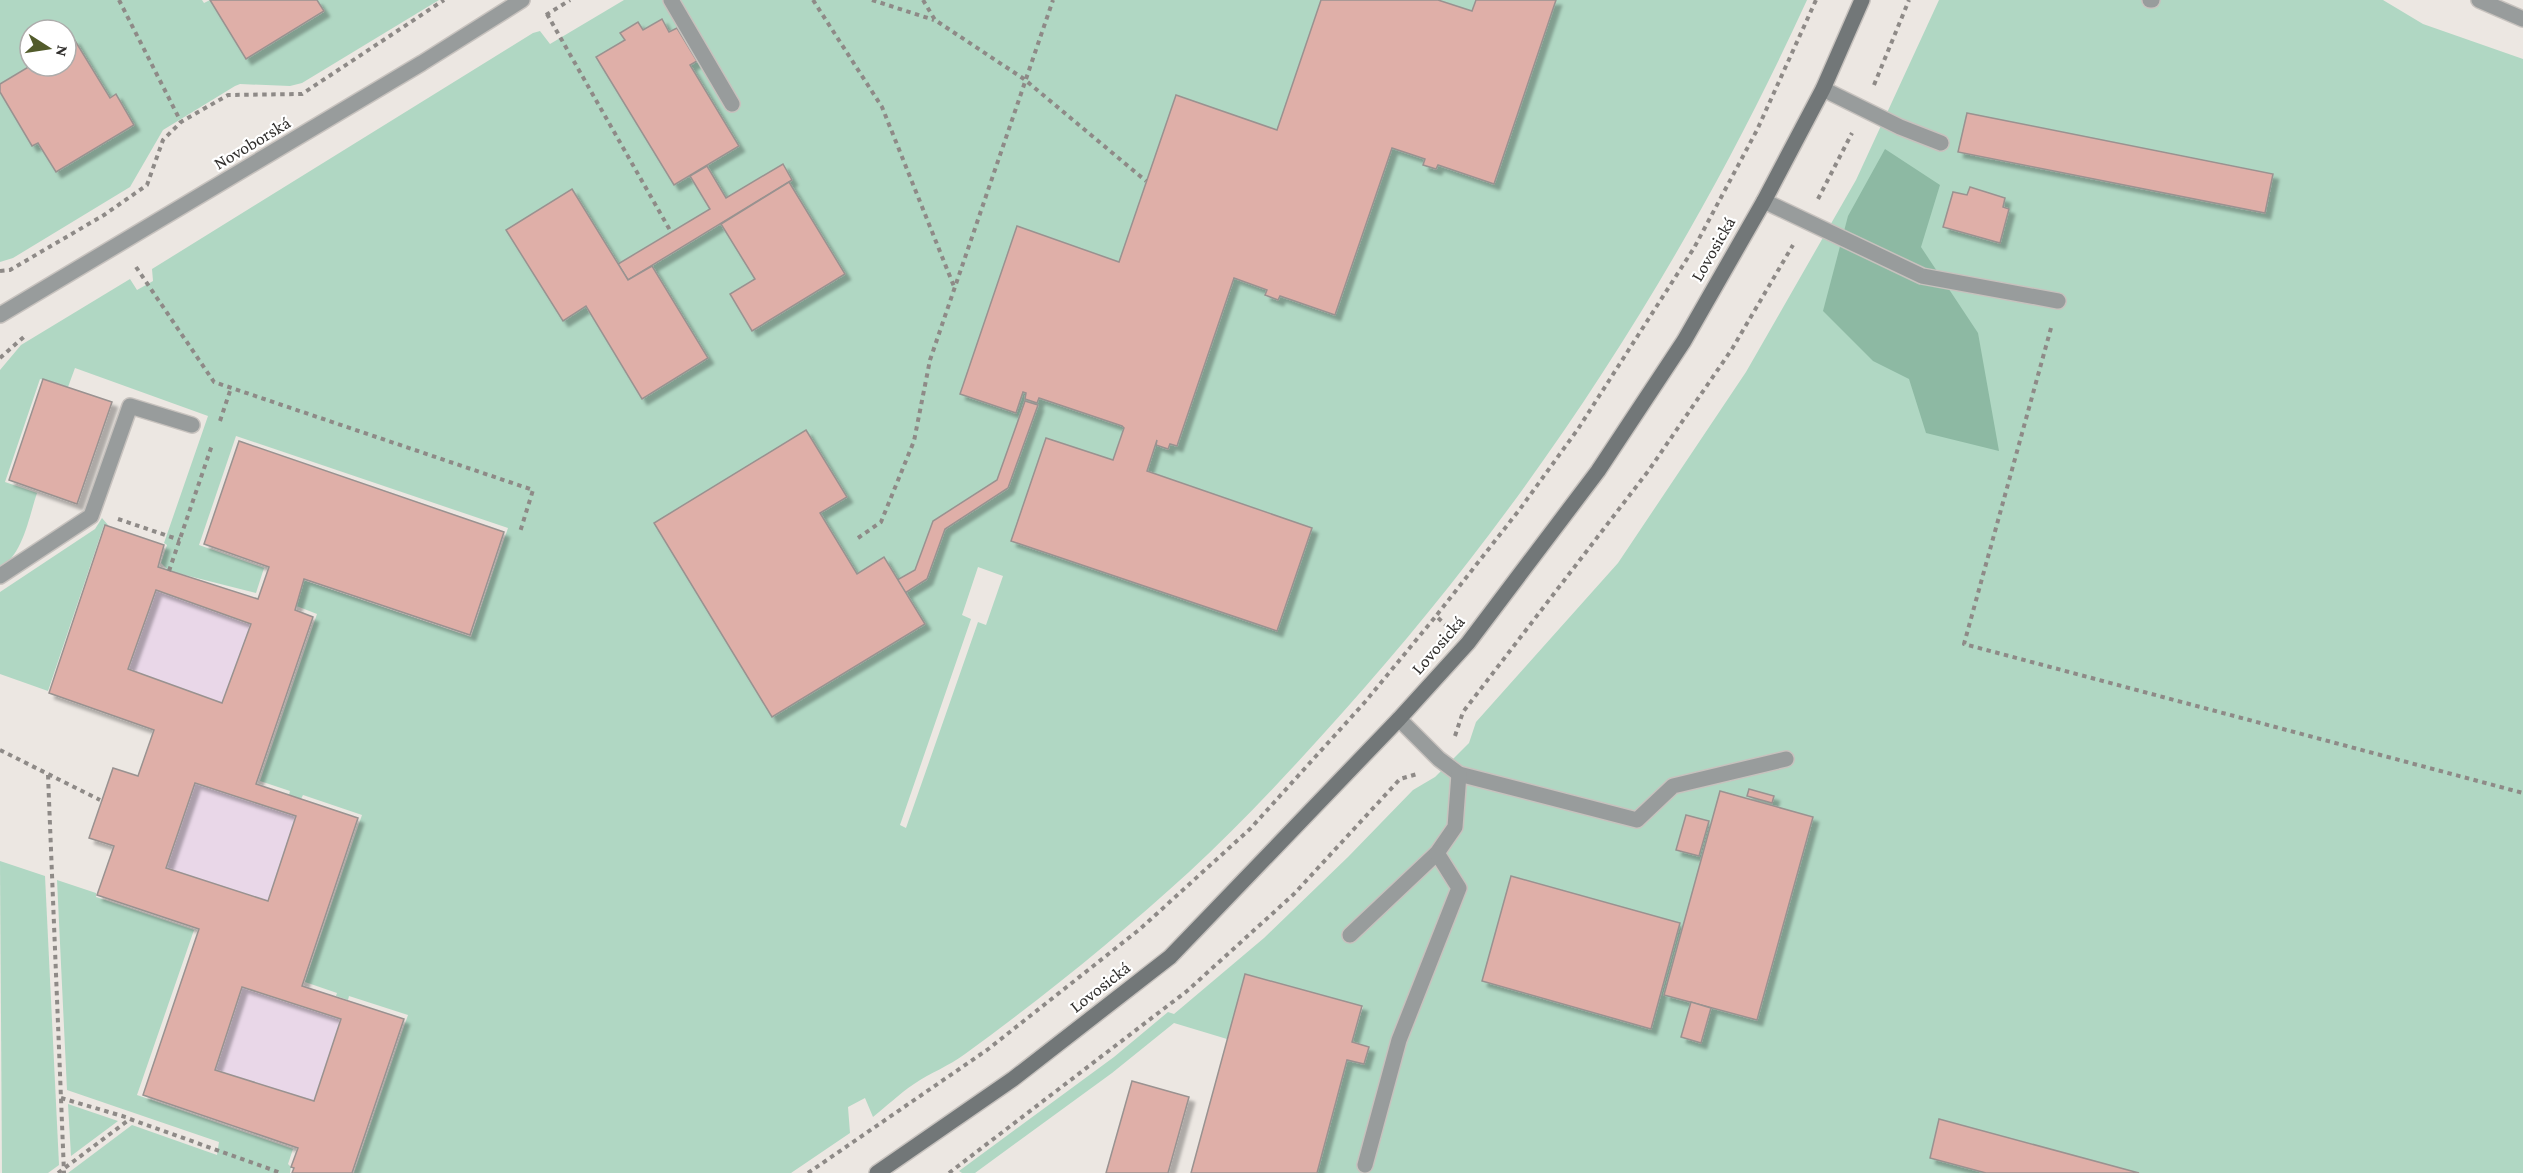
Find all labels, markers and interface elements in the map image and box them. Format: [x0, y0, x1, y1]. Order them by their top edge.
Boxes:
north arrow [18, 18, 78, 78]
text: N [53, 44, 72, 58]
street label: Novoborská [210, 112, 294, 174]
street label: Lovosická [1687, 213, 1739, 285]
street label: Lovosická [1407, 612, 1469, 678]
street label: Lovosická [1066, 957, 1134, 1017]

